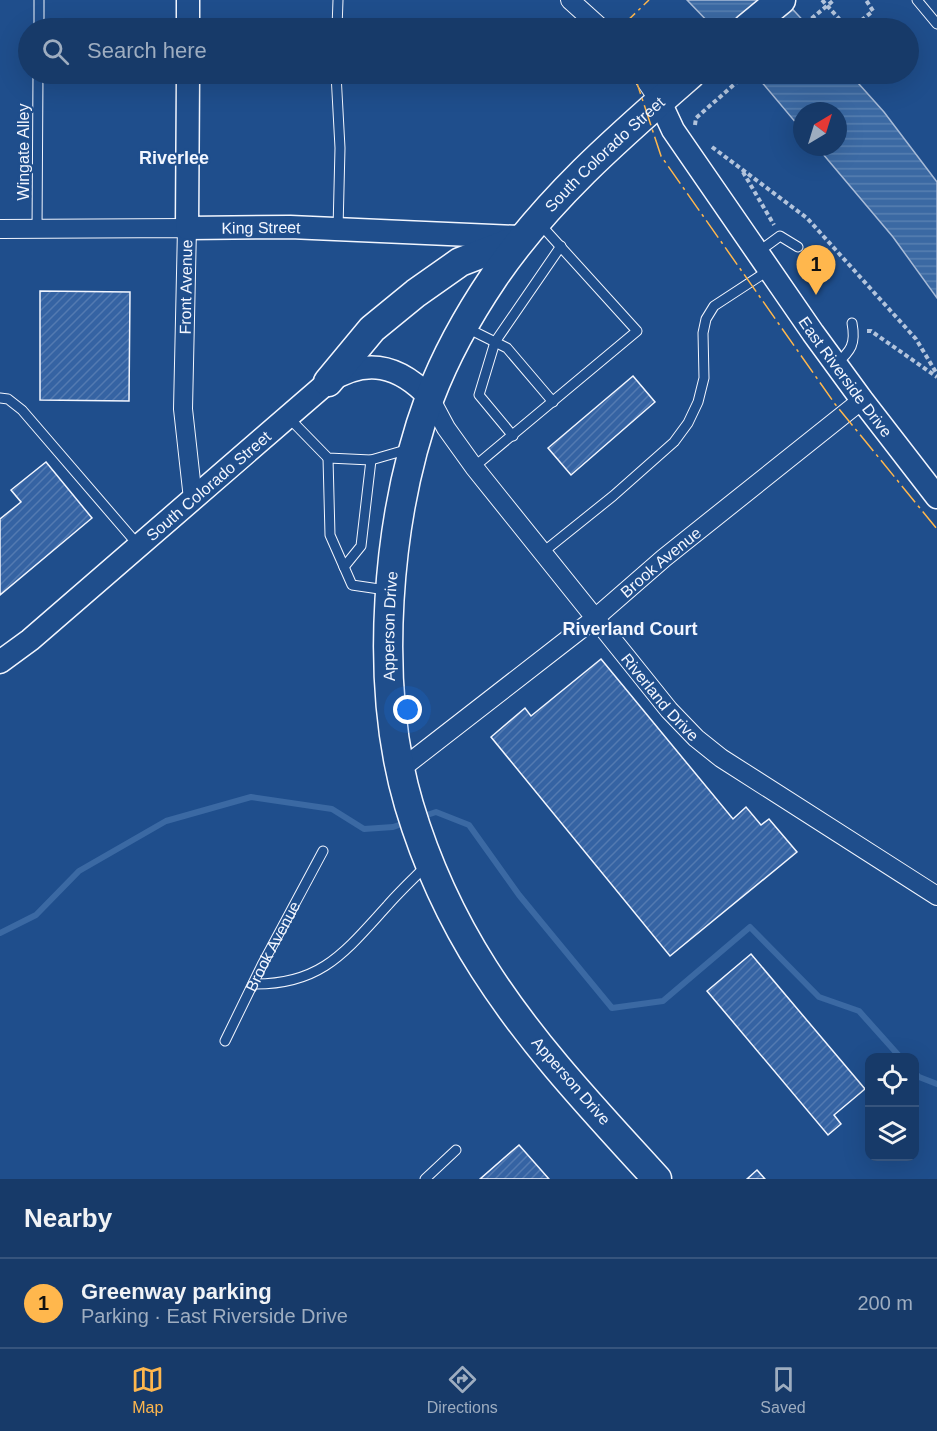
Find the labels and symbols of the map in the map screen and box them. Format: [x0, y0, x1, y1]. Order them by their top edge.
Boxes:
street label: South Colorado Street [541, 93, 668, 215]
north arrow [793, 102, 847, 156]
street label: Wingate Alley [15, 104, 32, 200]
district label: Riverlee [139, 148, 209, 168]
street label: King Street [221, 218, 302, 236]
street label: Front Avenue [177, 239, 195, 335]
pin: 1 [796, 246, 836, 295]
street label: East Riverside Drive [796, 313, 896, 440]
street label: South Colorado Street [143, 427, 274, 544]
street label: Brook Avenue [617, 524, 704, 601]
street label: Apperson Drive [380, 570, 400, 682]
district label: Riverland Court [562, 619, 698, 639]
street label: Riverland Drive [618, 650, 702, 744]
your location [393, 695, 422, 724]
street label: Brook Avenue [242, 898, 303, 994]
street label: Apperson Drive [528, 1034, 614, 1128]

